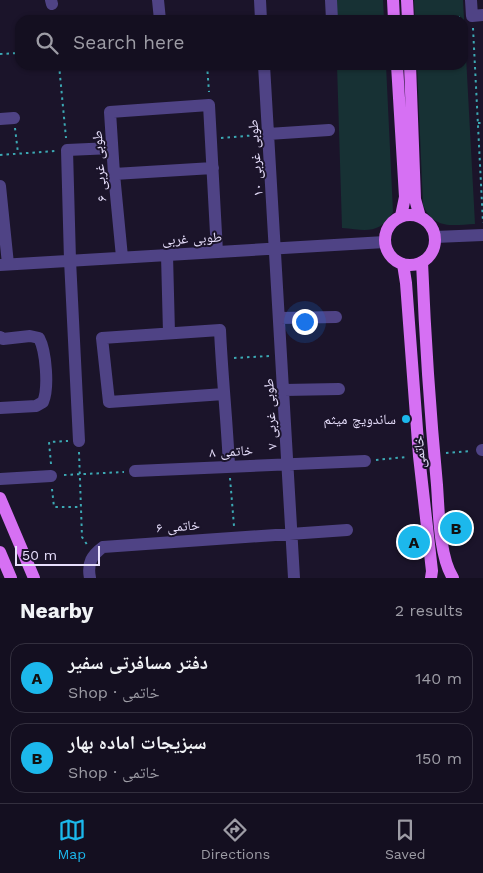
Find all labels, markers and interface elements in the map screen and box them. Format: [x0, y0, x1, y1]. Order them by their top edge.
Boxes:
search box [15, 15, 468, 70]
icon: search [33, 29, 61, 57]
text: Search here [73, 31, 184, 54]
street label: طوبی غربی ۱۰ [244, 119, 267, 197]
street label: طوبی غربی ۶ [89, 130, 110, 202]
street label: طوبی غربی [162, 228, 223, 249]
your location [292, 309, 318, 335]
street label: طوبی غربی ۷ [260, 378, 281, 450]
place label: ساندویچ میثم [323, 411, 396, 429]
marker: ساندویچ میثم [400, 413, 412, 425]
street label: خاتمی [410, 435, 429, 469]
street label: خاتمی ۸ [209, 442, 253, 461]
pin: B [440, 509, 472, 547]
street label: خاتمی ۶ [156, 516, 201, 537]
pin: A [398, 523, 430, 561]
scale bar [15, 543, 100, 566]
text: 50 m [22, 547, 57, 563]
text: Nearby [20, 598, 93, 623]
text: 2 results [395, 601, 463, 620]
text: دفتر مسافرتی سفیر [68, 651, 208, 674]
text: A [32, 669, 42, 688]
text: 140 m [415, 669, 462, 688]
text: Shop · خاتمی [68, 683, 160, 702]
text: سبزیجات اماده بهار [68, 731, 207, 754]
text: B [32, 749, 42, 768]
text: 150 m [416, 749, 462, 768]
text: Shop · خاتمی [68, 763, 160, 782]
tab: Map [57, 816, 86, 862]
tab: Directions [201, 816, 270, 862]
tab: Saved [385, 816, 426, 862]

